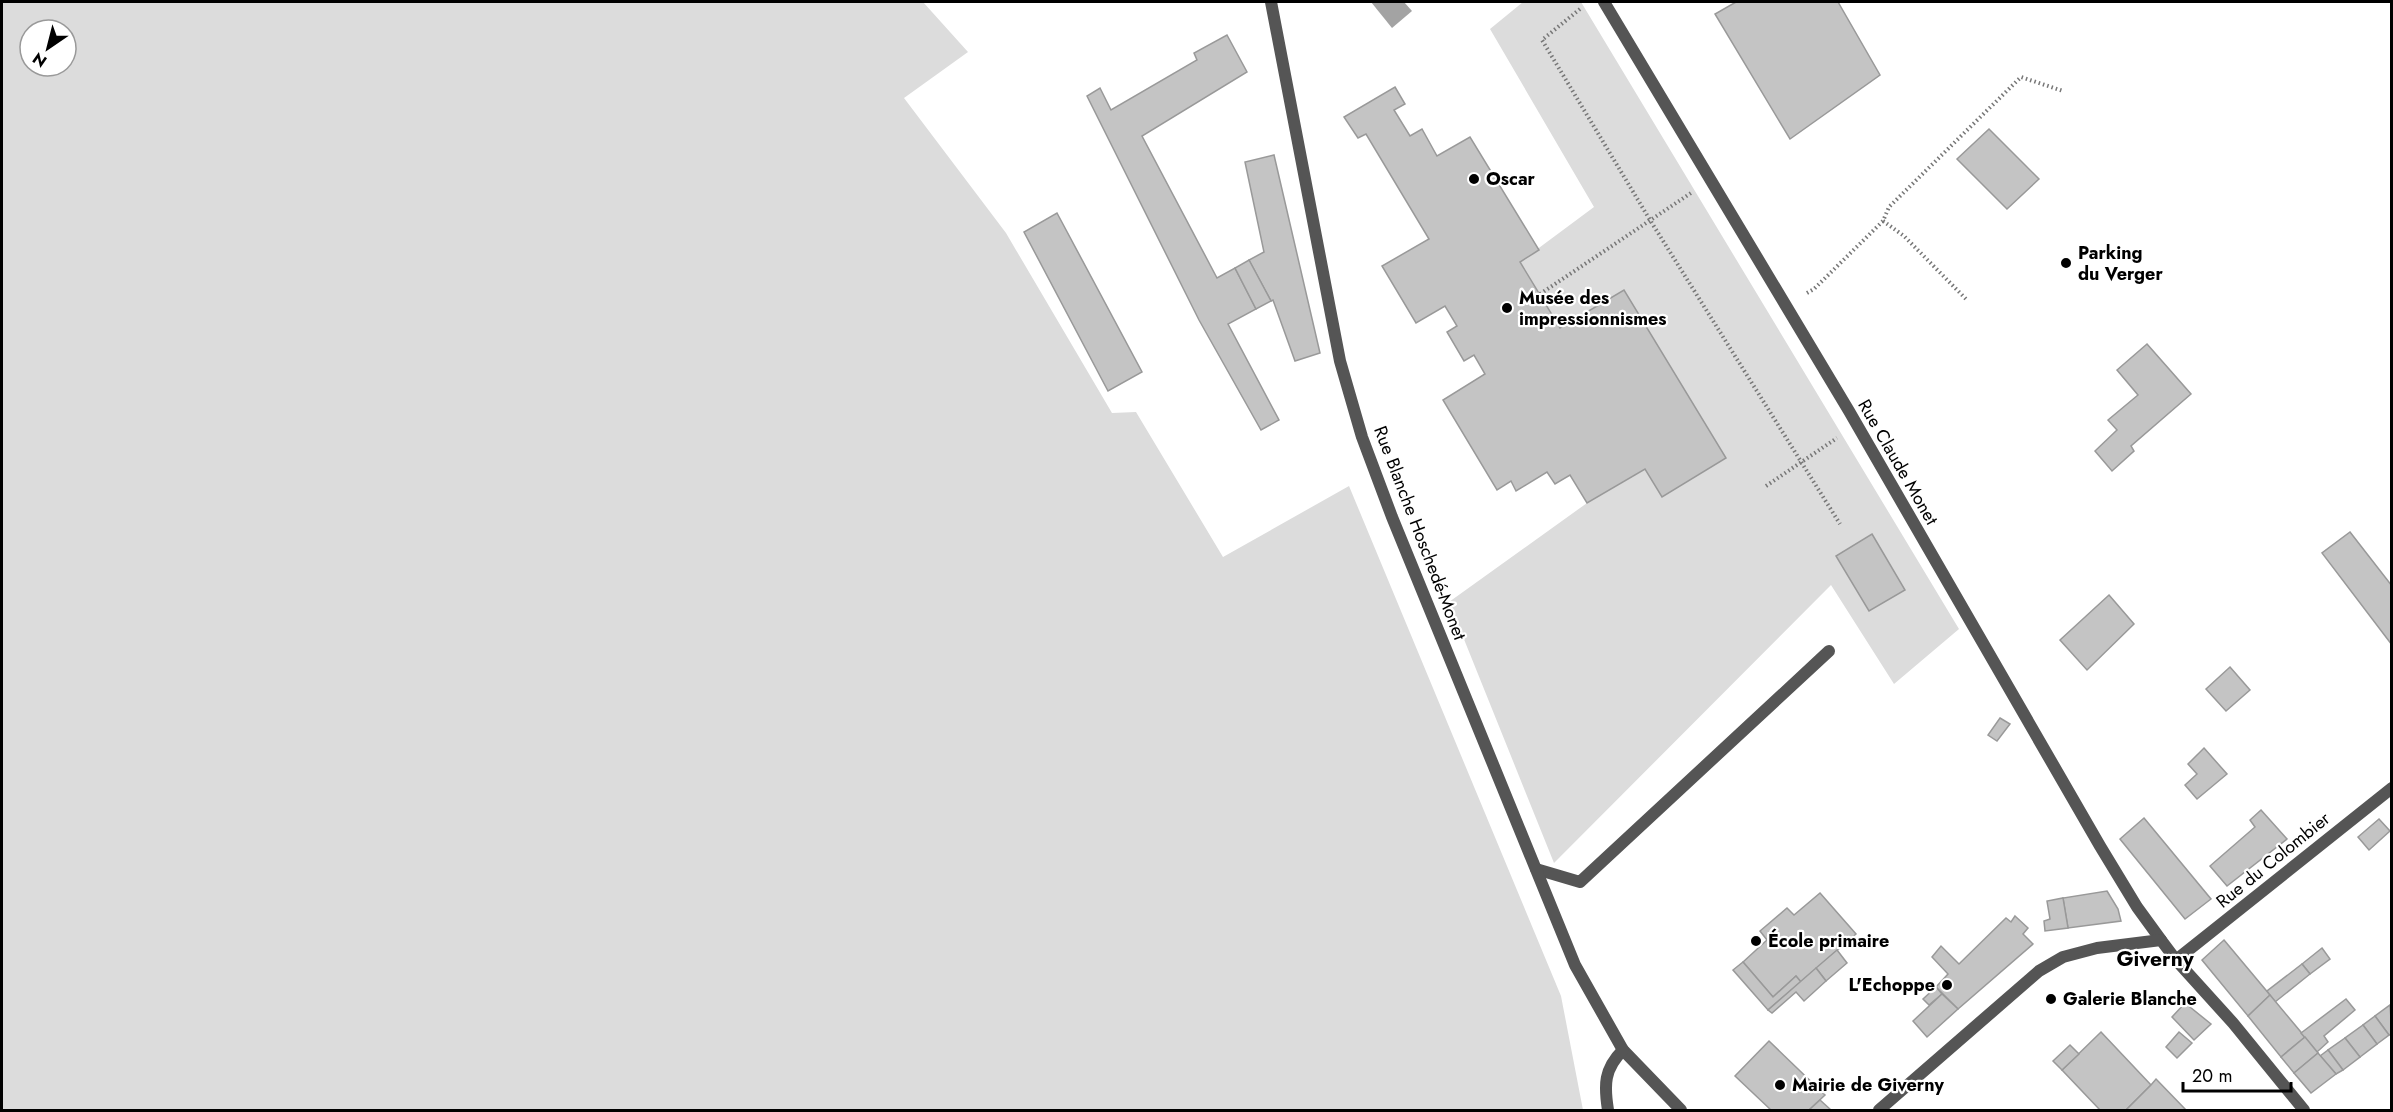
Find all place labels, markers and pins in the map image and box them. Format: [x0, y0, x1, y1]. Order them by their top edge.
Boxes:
place label: Oscar [1486, 166, 1536, 192]
marker: Oscar [1467, 172, 1481, 186]
place label: Parking du Verger [2078, 240, 2163, 287]
marker: Parking du Verger [2059, 256, 2073, 270]
place label: Musée des impressionnismes [1519, 285, 1666, 332]
marker: Musée des impressionnismes [1500, 301, 1514, 315]
place label: École primaire [1768, 928, 1889, 954]
marker: École primaire [1749, 934, 1763, 948]
place label: L'Echoppe [1848, 972, 1935, 998]
marker: L'Echoppe [1940, 978, 1954, 992]
place label: Galerie Blanche [2063, 986, 2197, 1012]
marker: Galerie Blanche [2044, 992, 2058, 1006]
place label: Mairie de Giverny [1792, 1072, 1944, 1098]
marker: Mairie de Giverny [1773, 1078, 1787, 1092]

